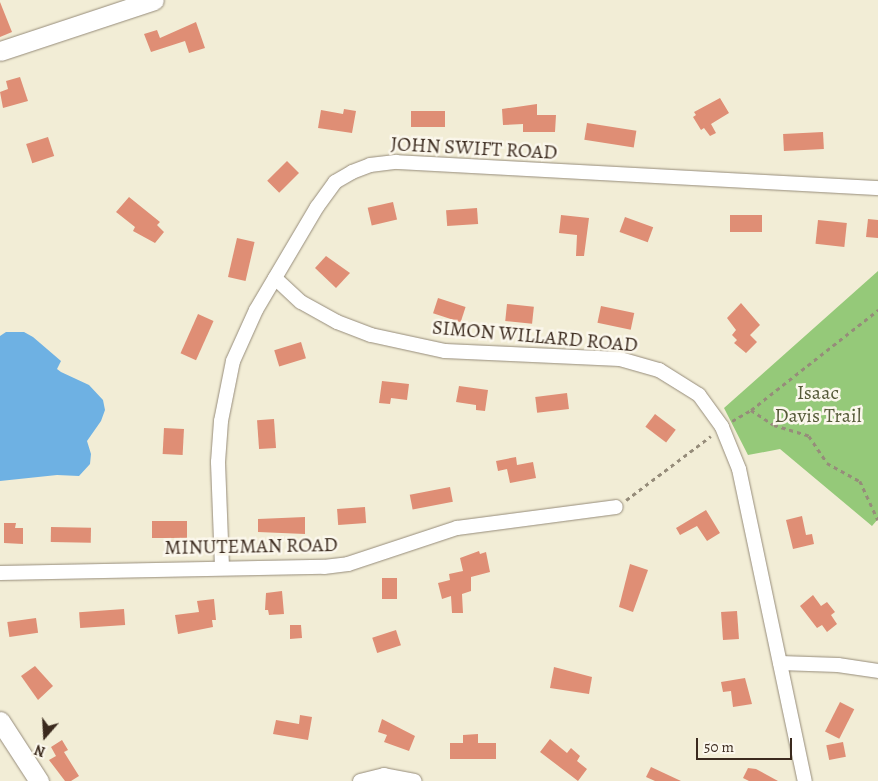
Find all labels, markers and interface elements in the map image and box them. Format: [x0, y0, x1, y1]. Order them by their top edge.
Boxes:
street label: JOHN SWIFT ROAD [390, 132, 558, 164]
street label: SIMON WILLARD ROAD [431, 315, 639, 357]
park label: Isaac Davis Trail [774, 380, 862, 427]
street label: MINUTEMAN ROAD [164, 532, 338, 560]
north arrow [20, 711, 70, 761]
scale bar [698, 728, 794, 760]
text: 50 m [704, 737, 734, 757]
text: N [32, 740, 48, 761]

